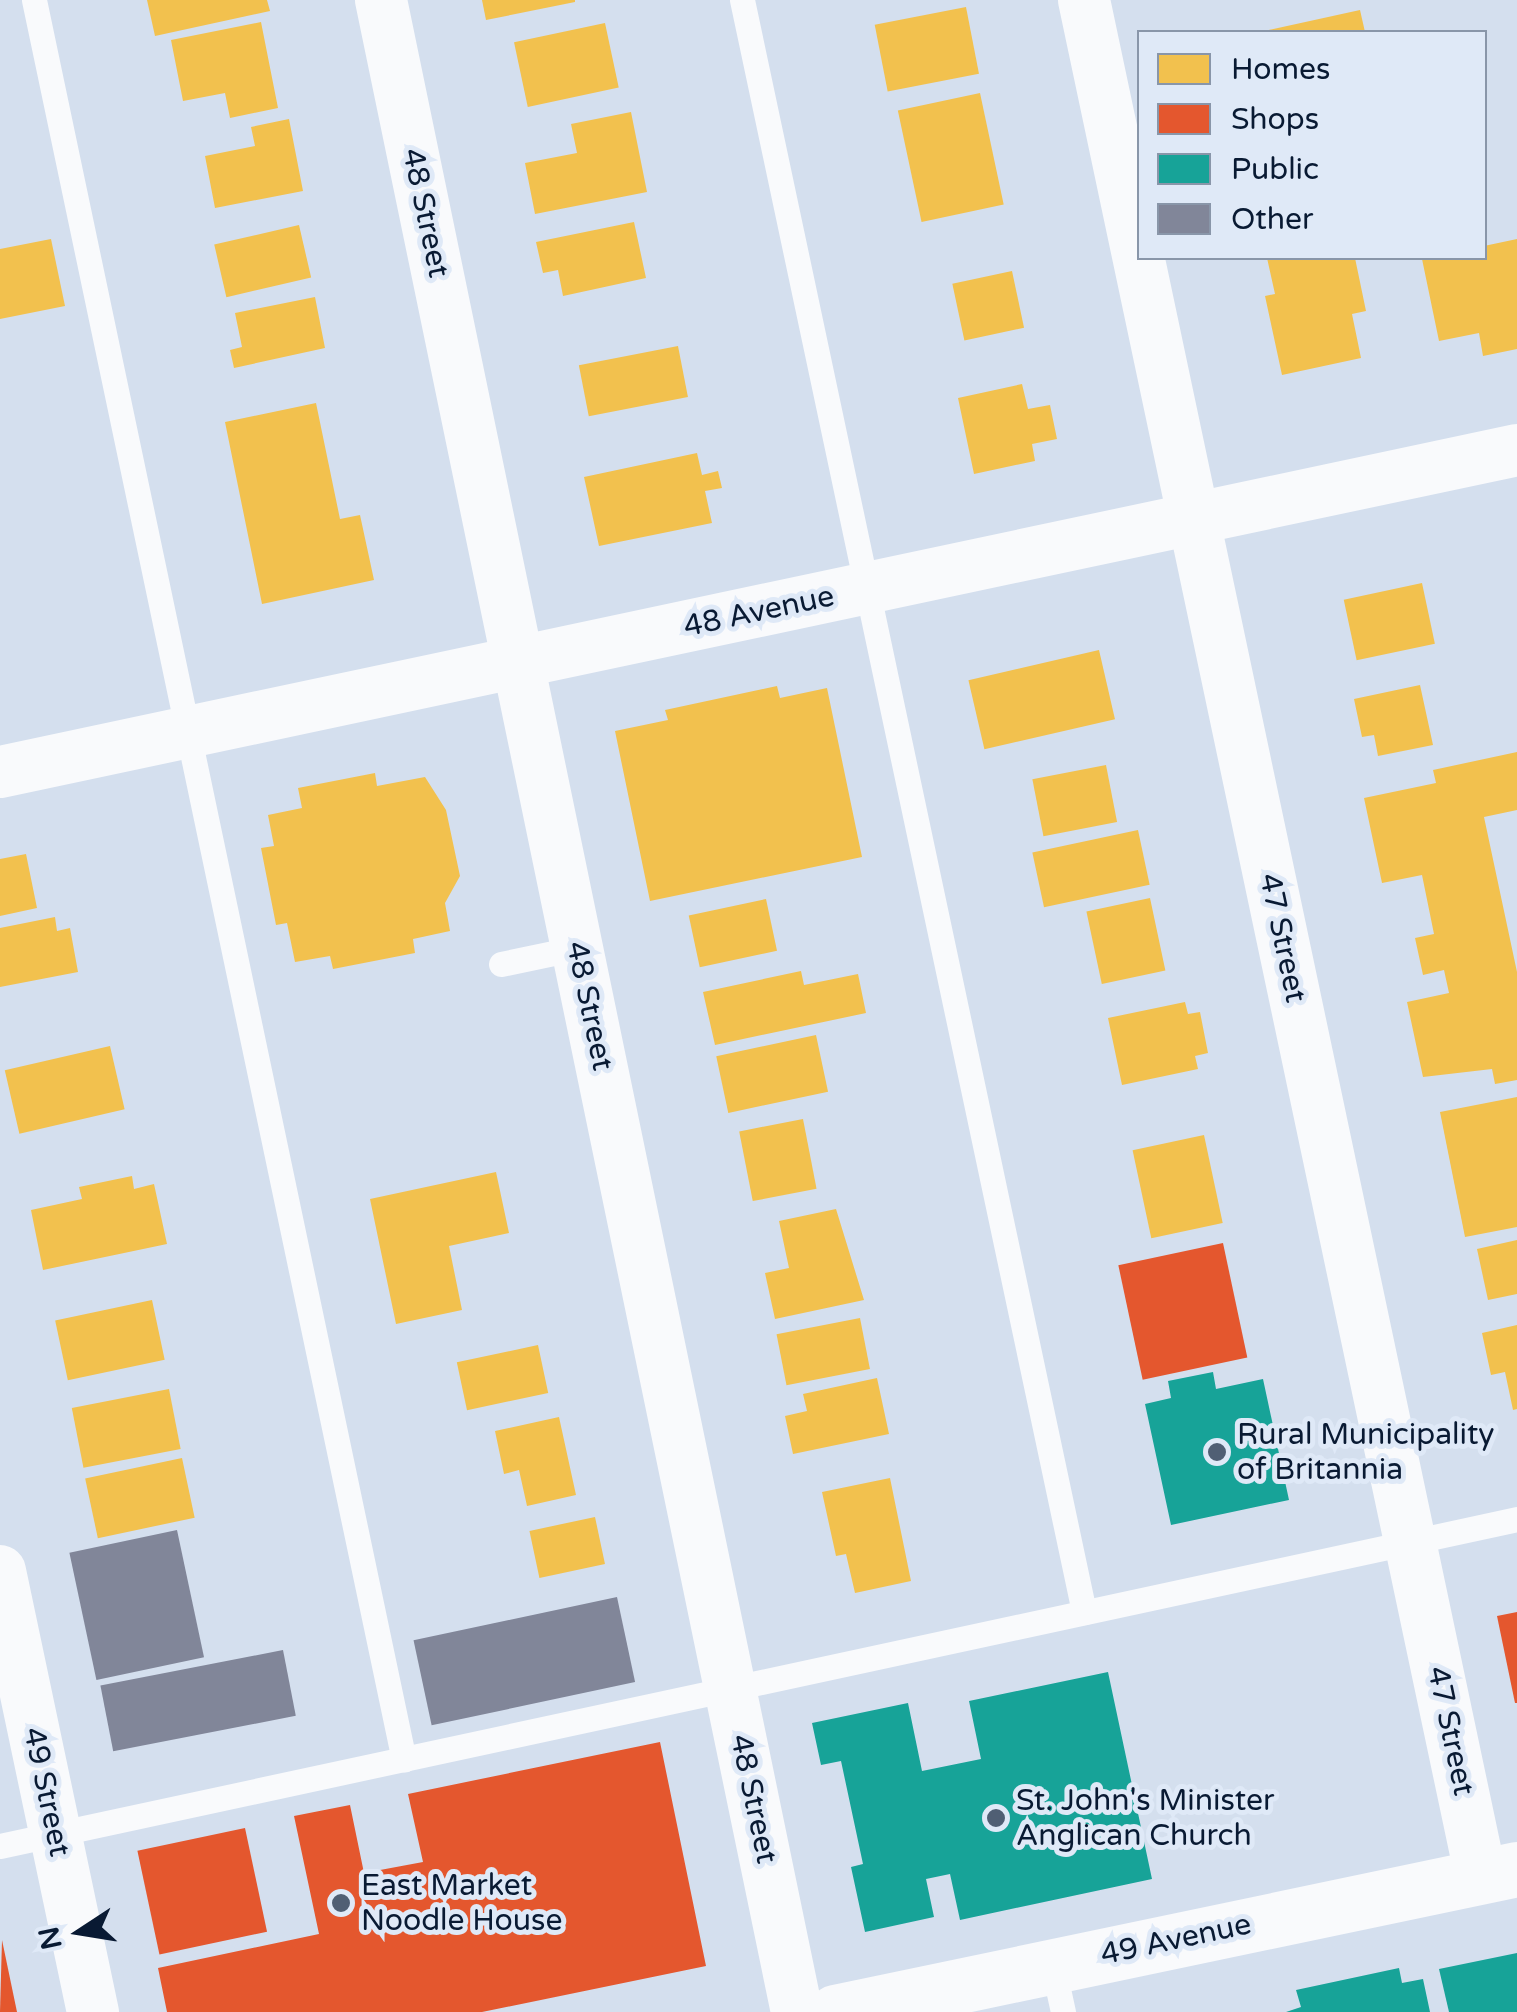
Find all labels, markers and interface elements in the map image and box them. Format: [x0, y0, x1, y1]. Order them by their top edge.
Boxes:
legend [1137, 30, 1487, 260]
text: Homes [1231, 51, 1330, 88]
text: Shops [1231, 101, 1319, 138]
street label: 48 Street [394, 145, 456, 281]
text: Public [1231, 151, 1319, 188]
text: Other [1231, 201, 1314, 238]
street label: 48 Avenue [681, 579, 837, 645]
street label: 47 Street [1251, 870, 1313, 1006]
street label: 48 Street [558, 938, 620, 1074]
place label: Rural Municipality of Britannia [1237, 1417, 1494, 1488]
marker: Rural Municipality of Britannia [1206, 1441, 1228, 1463]
street label: 47 Street [1419, 1663, 1481, 1799]
street label: 49 Street [15, 1724, 77, 1860]
street label: 48 Street [722, 1731, 784, 1867]
place label: St. John's Minister Anglican Church [1016, 1783, 1274, 1854]
marker: St. John's Minister Anglican Church [985, 1807, 1007, 1829]
place label: East Market Noodle House [361, 1868, 562, 1938]
north arrow [30, 1882, 130, 1982]
marker: East Market Noodle House [330, 1892, 352, 1914]
street label: 49 Avenue [1098, 1907, 1254, 1973]
text: N [32, 1924, 70, 1953]

